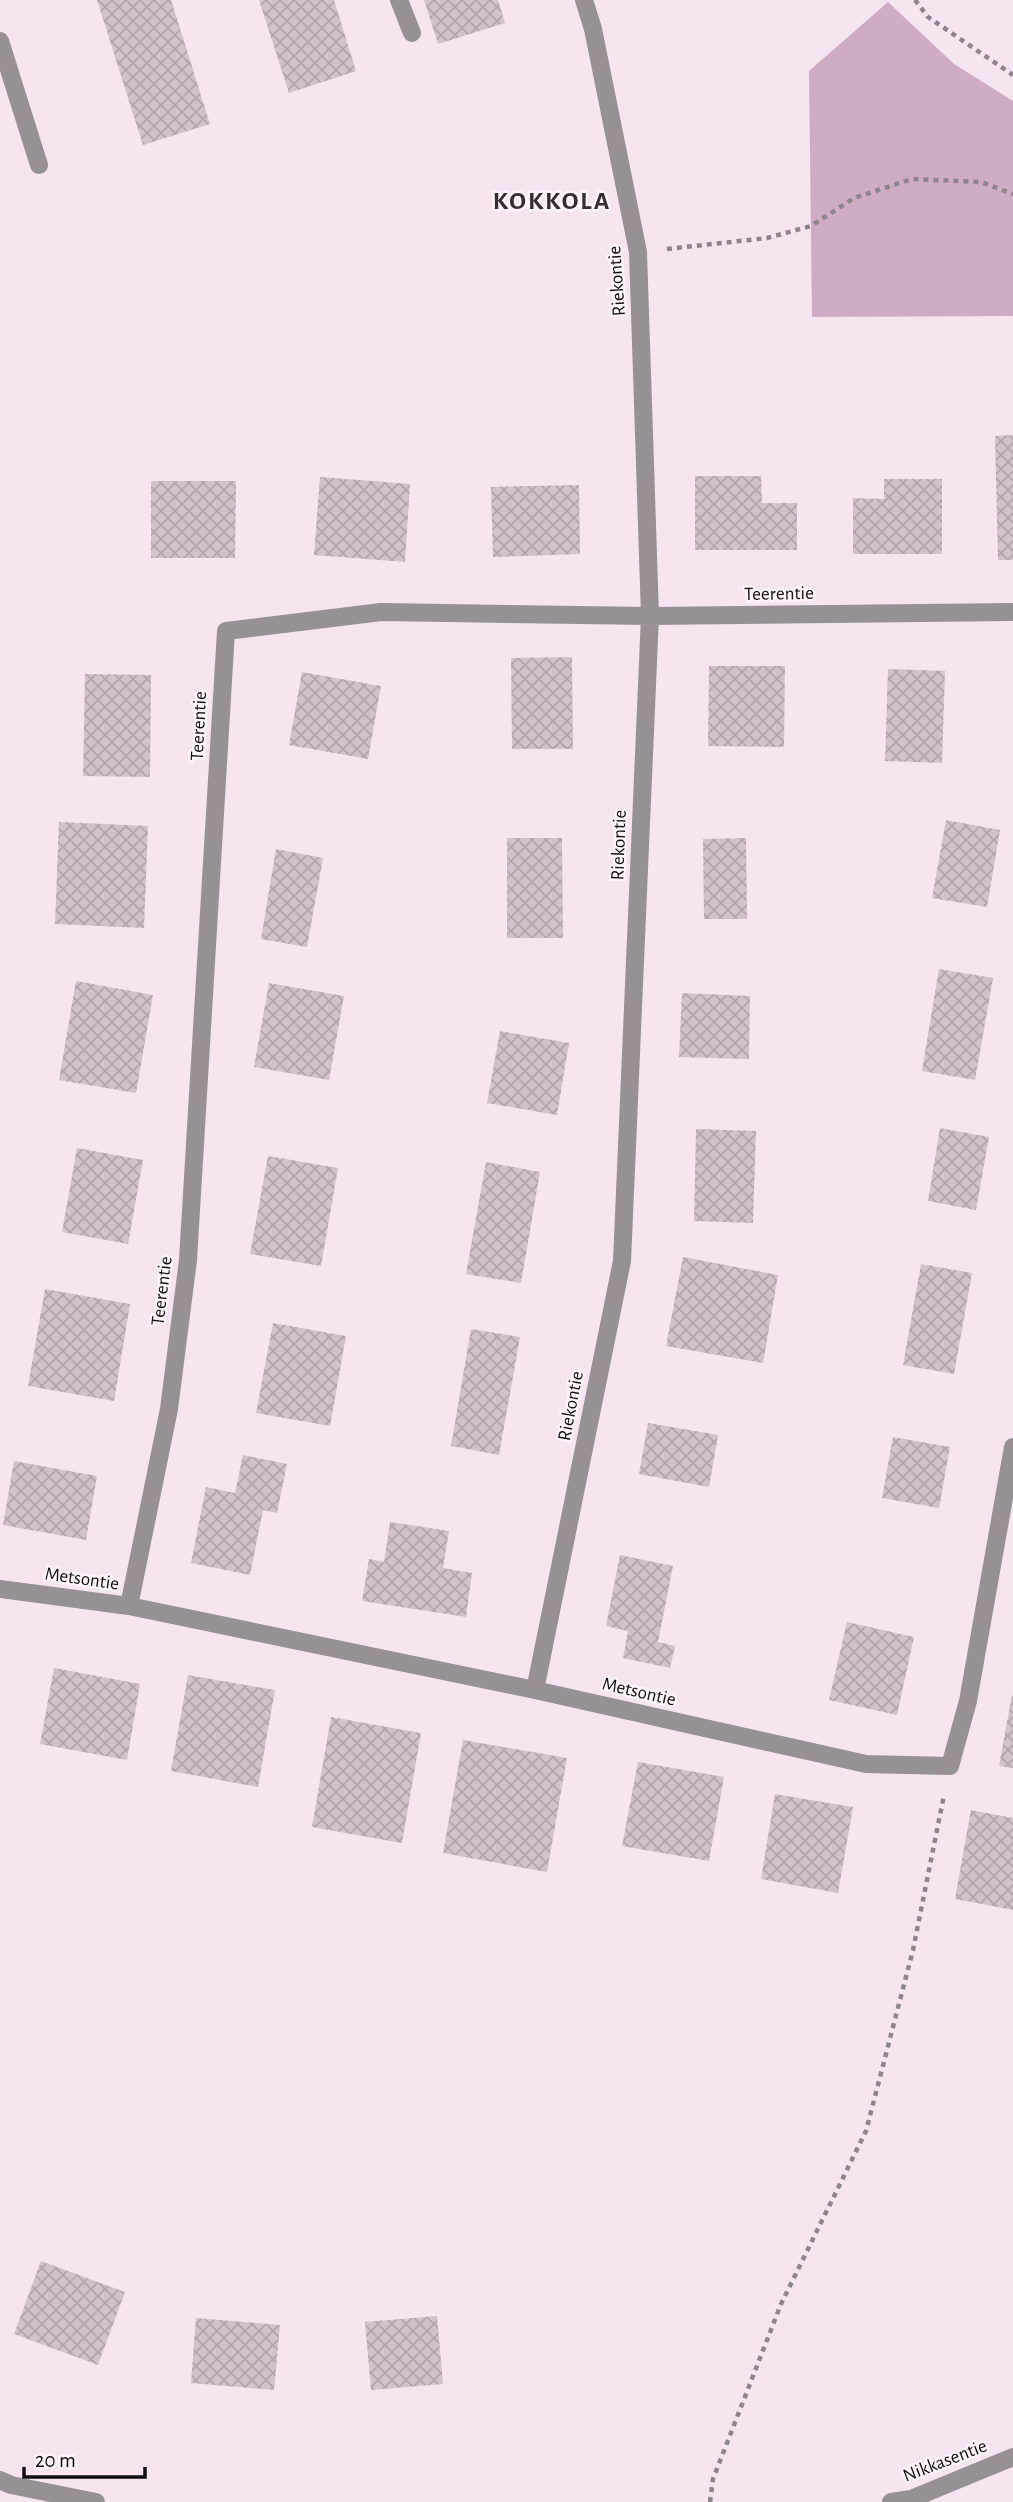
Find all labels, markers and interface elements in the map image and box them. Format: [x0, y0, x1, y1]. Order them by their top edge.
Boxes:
district label: KOKKOLA [493, 188, 611, 214]
street label: Riekontie [605, 245, 629, 317]
street label: Teerentie [744, 584, 814, 604]
street label: Teerentie [188, 691, 210, 761]
street label: Riekontie [608, 809, 630, 881]
street label: Teerentie [148, 1255, 176, 1327]
street label: Riekontie [555, 1370, 587, 1442]
street label: Metsontie [44, 1564, 120, 1594]
street label: Metsontie [600, 1674, 678, 1710]
scale bar [24, 2436, 145, 2480]
street label: Nikkasentie [900, 2436, 990, 2486]
text: 20 m [35, 2450, 76, 2471]

